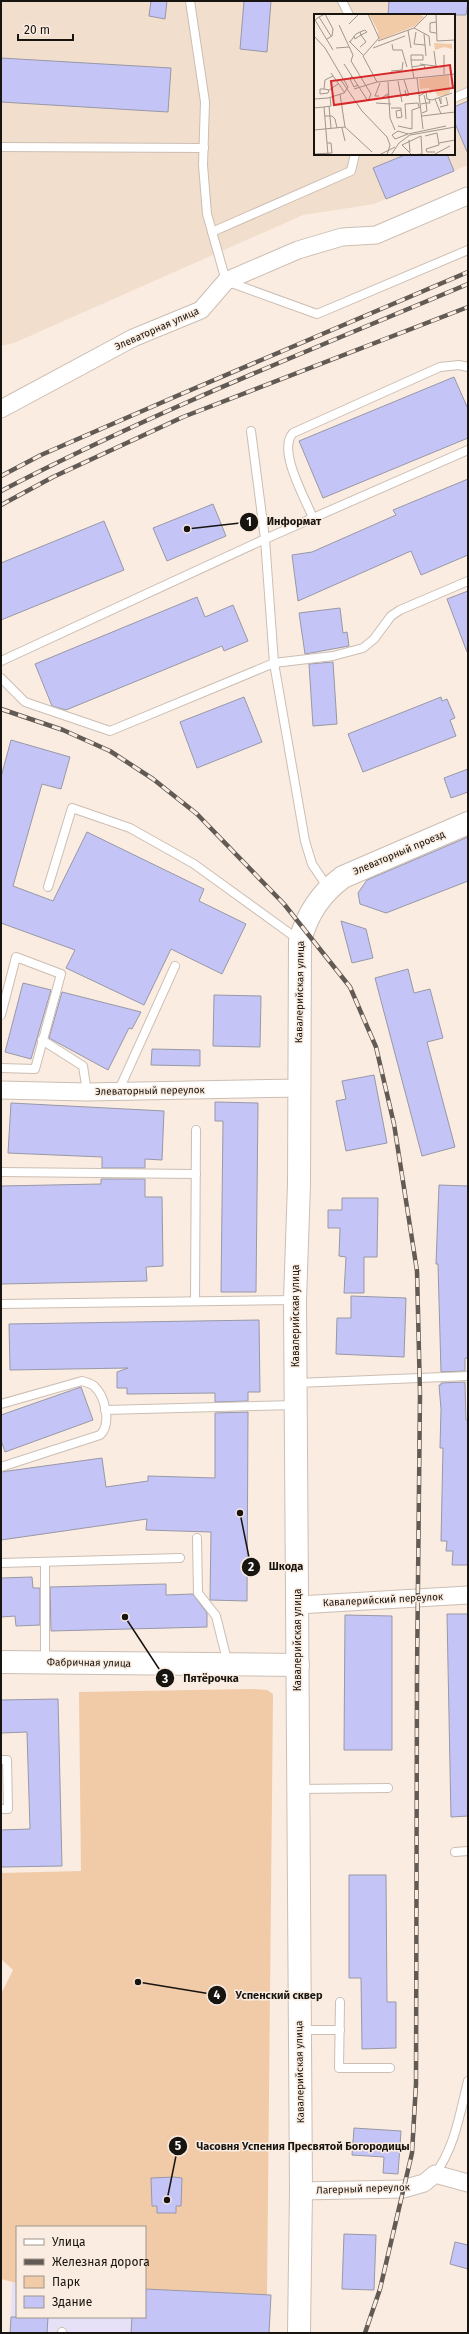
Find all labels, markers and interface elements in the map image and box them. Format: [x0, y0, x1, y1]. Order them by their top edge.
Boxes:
inset map [314, 14, 455, 155]
scale bar [18, 16, 73, 42]
text: 20 m [24, 23, 50, 37]
street label: Элеваторная улица [113, 305, 201, 353]
callout: Информат [239, 510, 329, 533]
text: 1 [246, 515, 252, 529]
text: Информат [267, 515, 322, 528]
street label: Элеваторный проезд [351, 828, 447, 878]
street label: Кавалерийская улица [293, 941, 307, 1043]
street label: Элеваторный переулок [95, 1084, 206, 1098]
street label: Кавалерийская улица [290, 1265, 302, 1367]
callout: Шкода [241, 1555, 311, 1578]
text: 2 [248, 1560, 254, 1574]
text: Шкода [269, 1560, 303, 1573]
street label: Кавалерийская улица [292, 1589, 304, 1691]
street label: Кавалерийский переулок [323, 1591, 444, 1609]
street label: Фабричная улица [47, 1656, 131, 1670]
callout: Пятёрочка [155, 1667, 247, 1690]
text: 3 [161, 1672, 168, 1686]
text: Пятёрочка [183, 1672, 239, 1685]
callout: Успенский сквер [207, 1984, 330, 2007]
text: 4 [214, 1988, 221, 2002]
text: Успенский сквер [235, 1989, 323, 2002]
street label: Кавалерийская улица [293, 2021, 307, 2123]
callout: Часовня Успения Пресвятой Богородицы [168, 2135, 417, 2158]
text: 5 [175, 2139, 182, 2153]
text: Часовня Успения Пресвятой Богородицы [196, 2140, 410, 2153]
street label: Лагерный переулок [316, 2181, 411, 2197]
legend [16, 2226, 146, 2318]
text: Улица [52, 2235, 86, 2249]
text: Железная дорога [52, 2255, 150, 2269]
text: Парк [52, 2275, 81, 2289]
text: Здание [52, 2295, 92, 2309]

